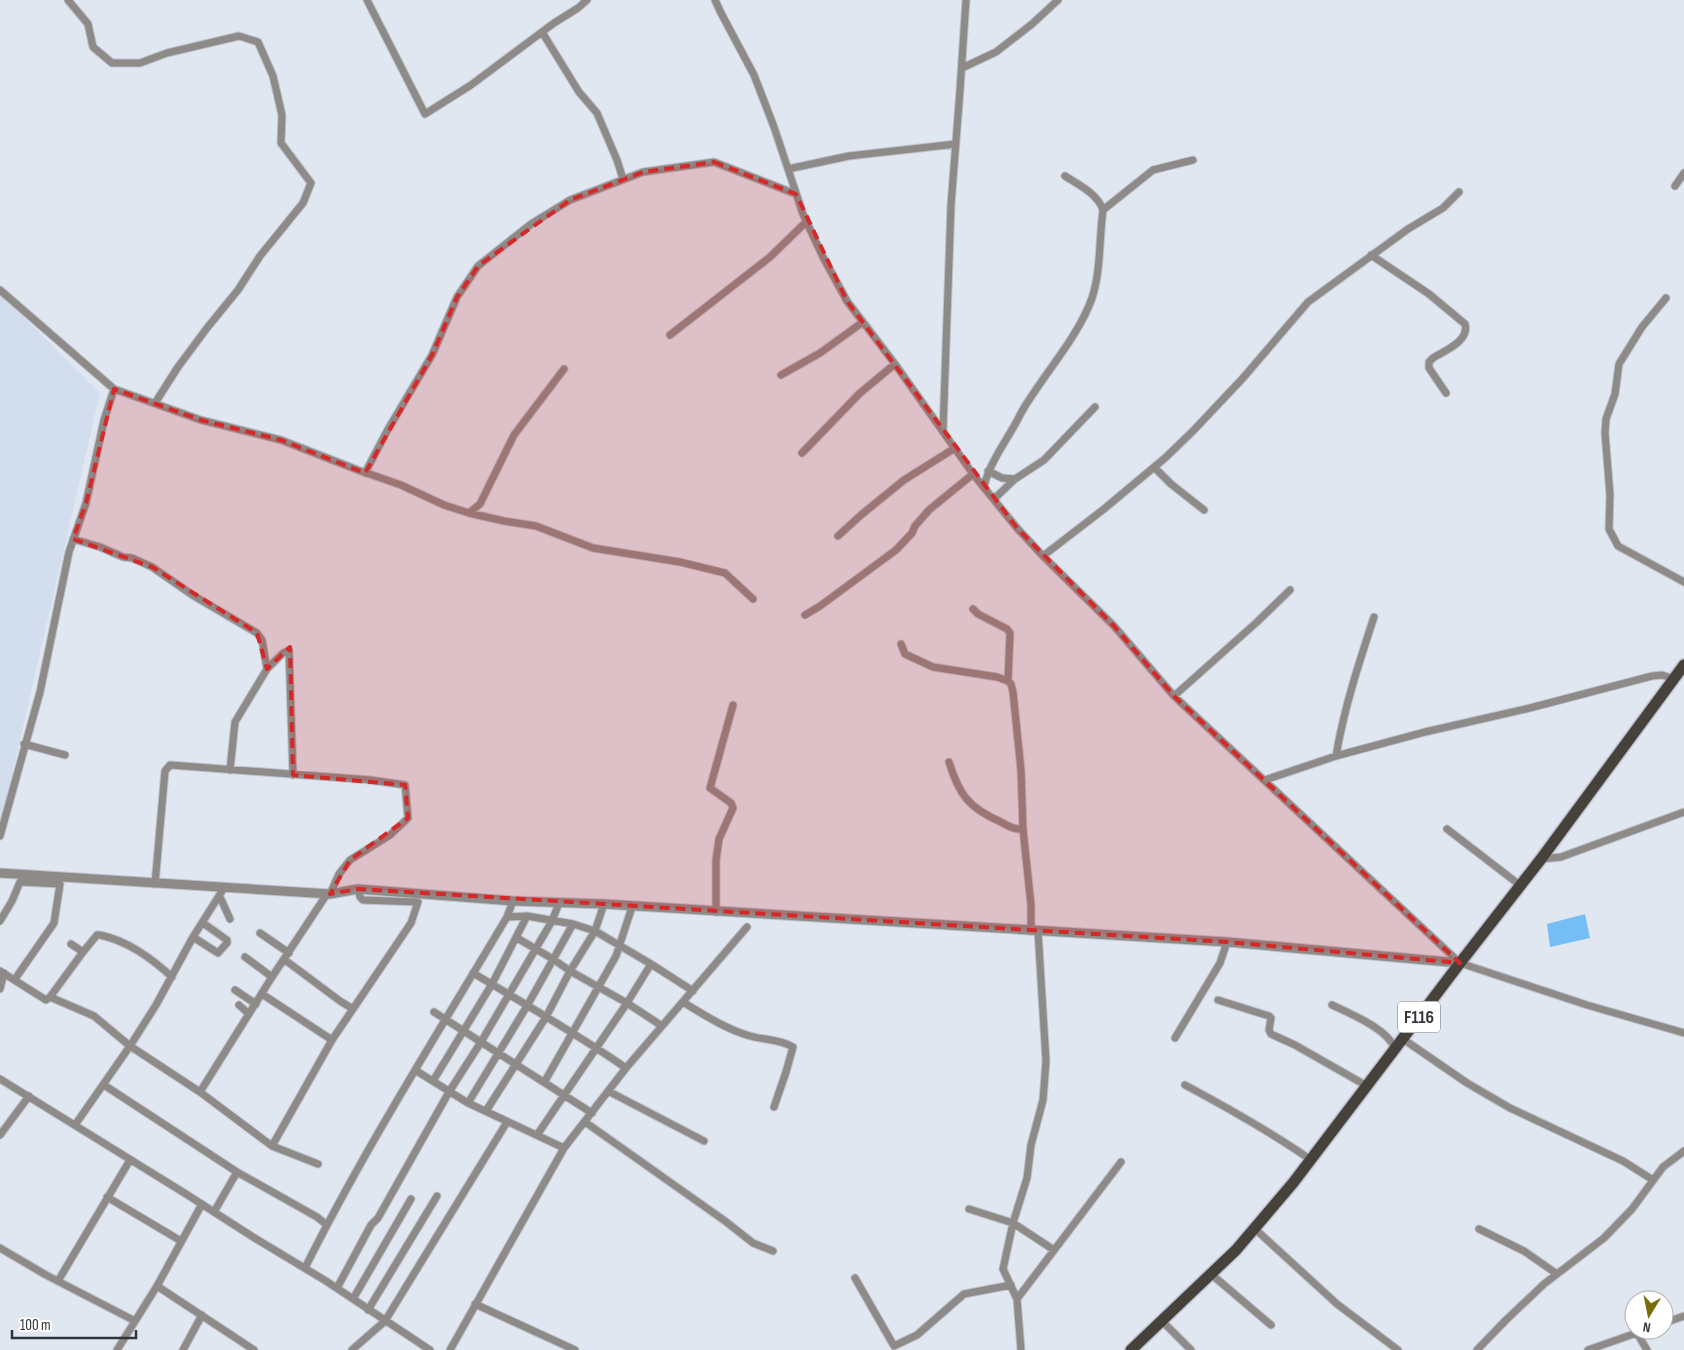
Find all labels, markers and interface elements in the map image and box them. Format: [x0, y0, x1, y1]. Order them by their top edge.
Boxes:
road number: F116 [1398, 1002, 1440, 1032]
north arrow [1624, 1290, 1674, 1340]
scale bar [12, 1308, 136, 1340]
text: 100 m [20, 1316, 51, 1335]
text: N [1642, 1318, 1652, 1336]

